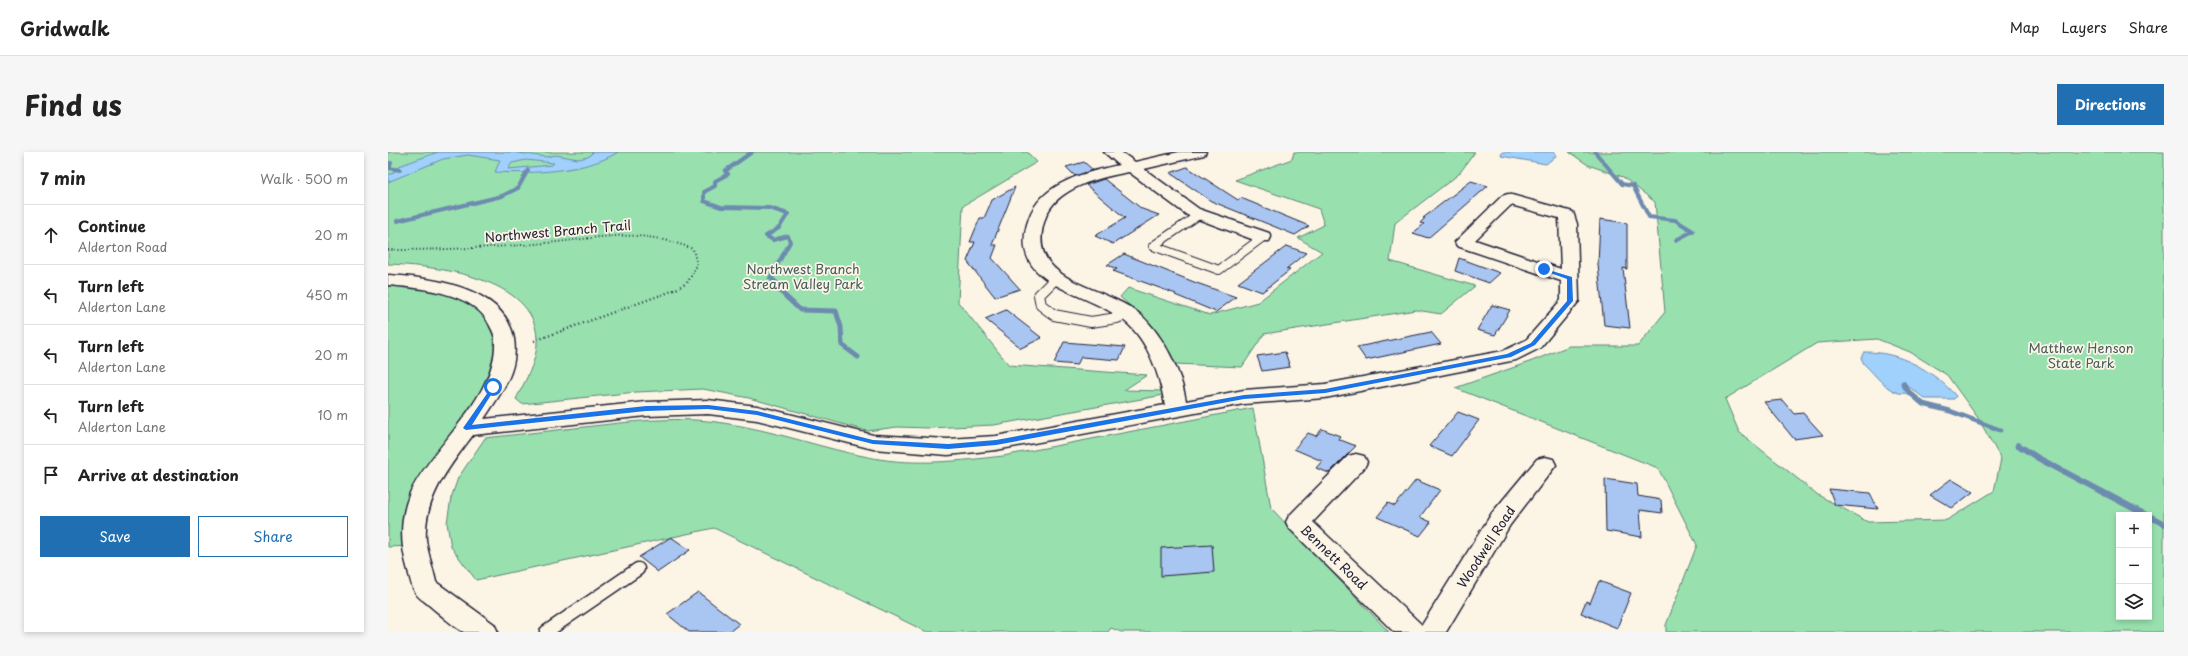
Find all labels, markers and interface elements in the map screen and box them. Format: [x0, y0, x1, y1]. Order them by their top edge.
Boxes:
text: Gridwalk [20, 14, 110, 42]
text: Map [2010, 17, 2040, 38]
text: Layers [2062, 17, 2107, 38]
text: Share [2129, 17, 2168, 38]
text: Find us [24, 83, 122, 126]
button: Directions [2057, 84, 2164, 125]
text: 7 min [40, 165, 86, 191]
text: Walk · 500 m [260, 169, 348, 188]
text: Continue [78, 214, 146, 237]
street label: Northwest Branch Trail [484, 215, 632, 246]
icon: ahead [40, 224, 62, 246]
text: 20 m [314, 225, 348, 244]
text: Alderton Road [78, 237, 167, 256]
park label: Northwest Branch Stream Valley Park [743, 259, 863, 293]
route end [1535, 260, 1553, 278]
text: Turn left [78, 274, 144, 297]
icon: left [40, 284, 62, 306]
text: 450 m [306, 285, 348, 304]
text: Alderton Lane [78, 297, 166, 316]
text: Turn left [78, 334, 144, 357]
park label: Matthew Henson State Park [2028, 338, 2134, 372]
icon: left [40, 344, 62, 366]
text: 20 m [314, 345, 348, 364]
text: Alderton Lane [78, 357, 166, 376]
route start [484, 378, 502, 396]
text: Turn left [78, 394, 144, 417]
icon: left [40, 404, 62, 426]
text: 10 m [318, 405, 348, 424]
text: Alderton Lane [78, 417, 166, 436]
text: Arrive at destination [78, 463, 239, 486]
icon: arrive [40, 464, 62, 486]
street label: Woodwell Road [1452, 502, 1519, 591]
map controls [2116, 512, 2152, 620]
button: + [2116, 512, 2152, 548]
button: Save [40, 516, 190, 557]
button: Share [198, 516, 348, 557]
street label: Bennett Road [1297, 520, 1372, 594]
button: − [2116, 548, 2152, 584]
button: layers [2116, 584, 2152, 620]

